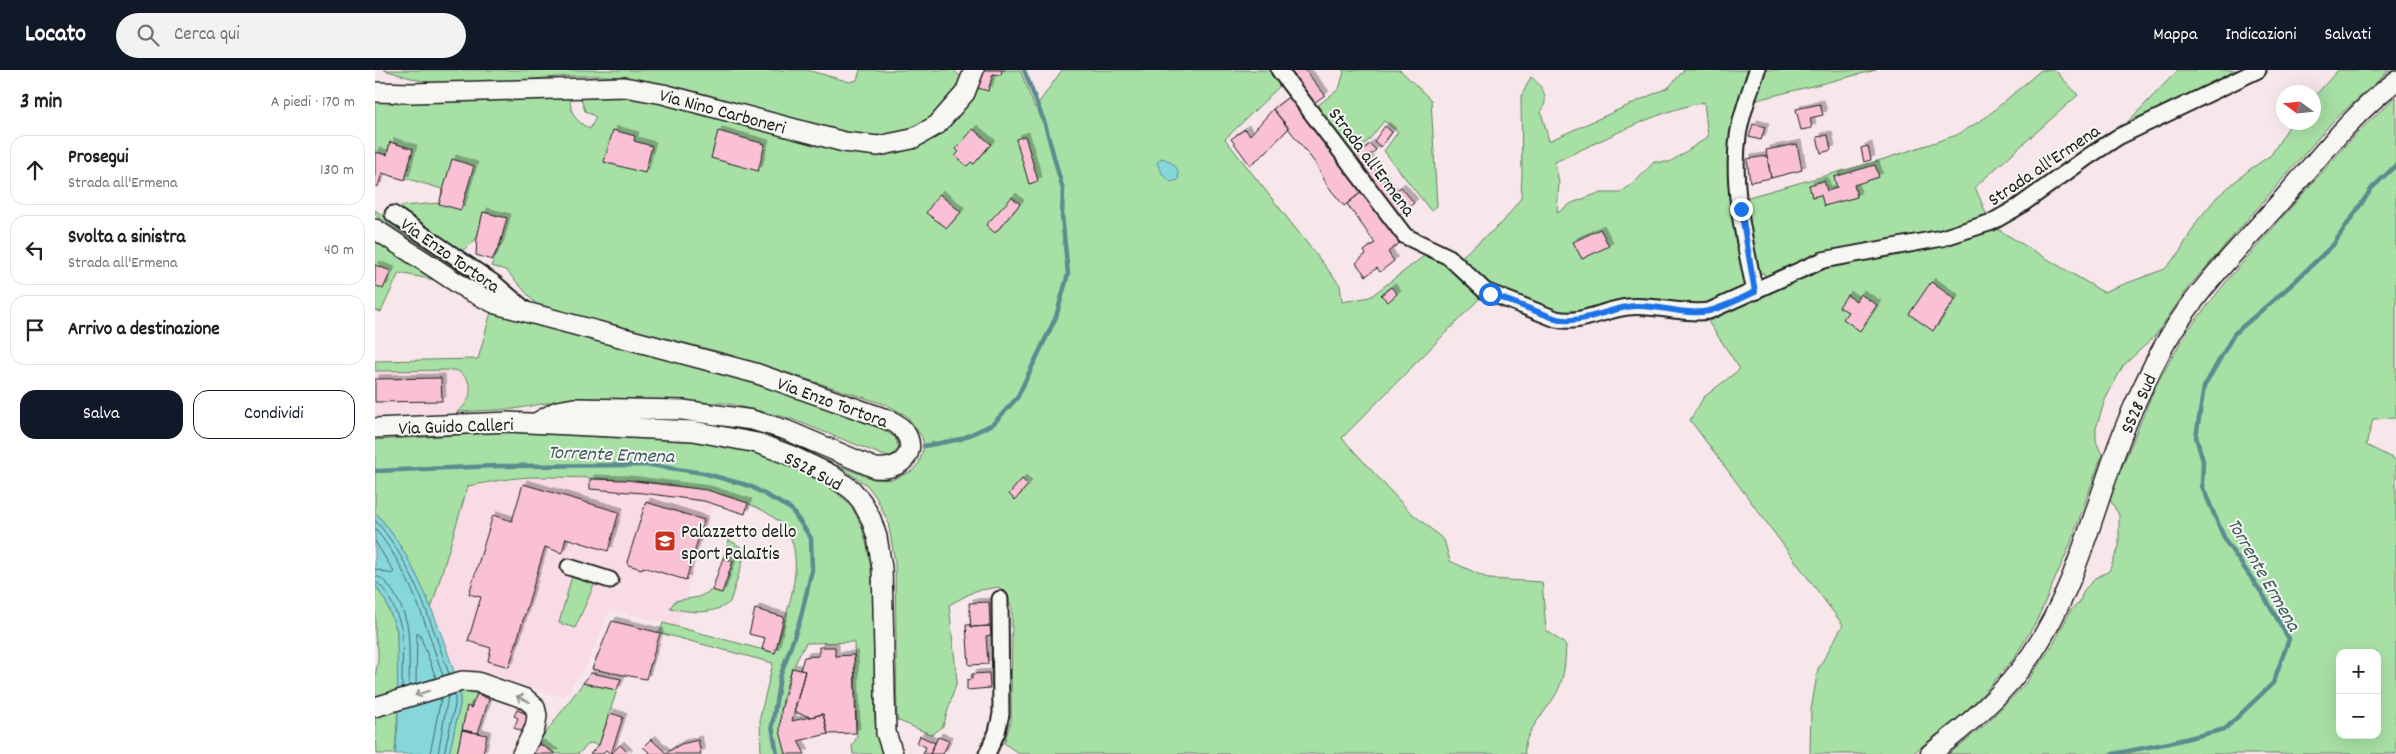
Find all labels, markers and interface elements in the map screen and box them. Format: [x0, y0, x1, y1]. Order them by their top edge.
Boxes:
search box [116, 13, 466, 58]
text: Locato [25, 18, 86, 52]
icon: search [134, 21, 162, 49]
text: Cerca qui [174, 22, 240, 49]
text: Mappa [2153, 23, 2197, 48]
text: Indicazioni [2225, 23, 2296, 48]
text: Salvati [2324, 23, 2371, 48]
street label: Via Nino Carboneri [656, 84, 789, 143]
north arrow [2276, 85, 2321, 130]
text: 3 min [20, 88, 62, 118]
text: A piedi · 170 m [271, 91, 355, 114]
street label: Strada all'Ermena [1320, 103, 1421, 224]
street label: Strada all'Ermena [1984, 119, 2107, 214]
text: Prosegui [68, 145, 128, 172]
icon: ahead [21, 156, 49, 184]
text: 130 m [320, 159, 354, 182]
text: Strada all'Ermena [68, 172, 177, 195]
route end [1730, 198, 1753, 221]
street label: Via Enzo Tortora [394, 213, 505, 302]
text: Svolta a sinistra [68, 225, 186, 252]
icon: left [21, 236, 49, 264]
text: 40 m [324, 239, 354, 262]
text: Strada all'Ermena [68, 252, 177, 275]
route start [1479, 283, 1502, 306]
icon: arrive [21, 316, 49, 344]
text: Arrivo a destinazione [68, 317, 220, 344]
street label: SS28 Sud [2115, 370, 2165, 438]
street label: Via Enzo Tortora [773, 372, 892, 437]
button: Salva [20, 390, 183, 439]
button: Condividi [193, 390, 355, 439]
street label: Via Guido Calleri [398, 413, 515, 444]
water label: Torrente Ermena [547, 440, 676, 472]
street label: SS28 Sud [778, 446, 846, 500]
water label: Torrente Ermena [2219, 514, 2307, 639]
place label: Palazzetto dello sport PalaItis [681, 520, 796, 569]
school or university icon: Palazzetto dello sport PalaItis [653, 529, 677, 553]
map controls [2336, 649, 2381, 739]
button: + [2336, 649, 2381, 694]
one-way arrow [415, 688, 431, 698]
one-way arrow [516, 693, 531, 703]
button: − [2336, 694, 2381, 739]

